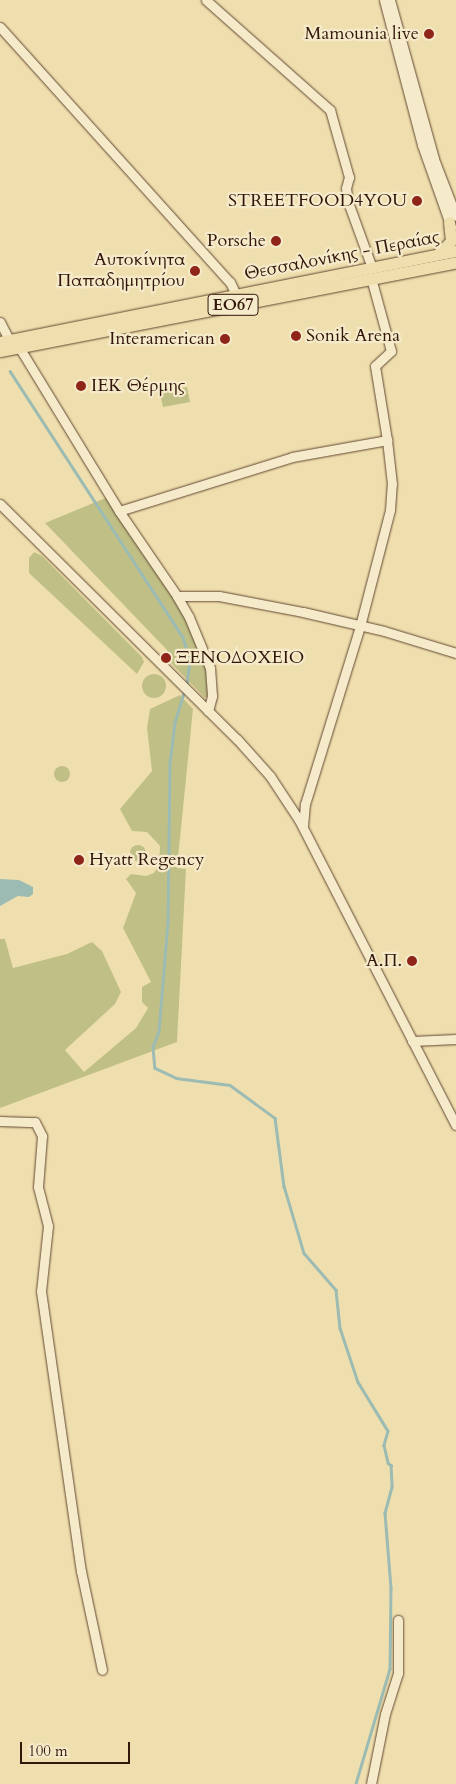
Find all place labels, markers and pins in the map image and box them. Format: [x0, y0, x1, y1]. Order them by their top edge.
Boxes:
place label: Mamounia live [305, 23, 419, 45]
marker: Mamounia live [423, 28, 435, 40]
place label: STREETFOOD4YOU [228, 190, 407, 212]
marker: STREETFOOD4YOU [411, 195, 423, 207]
place label: Porsche [207, 230, 266, 252]
marker: Porsche [270, 235, 282, 247]
place label: Αυτοκίνητα Παπαδημητρίου [57, 250, 185, 292]
marker: Αυτοκίνητα Παπαδημητρίου [189, 265, 201, 277]
place label: Sonik Arena [306, 325, 400, 347]
place label: Interamerican [109, 328, 215, 350]
marker: Sonik Arena [290, 330, 302, 342]
marker: Interamerican [219, 333, 231, 345]
place label: ΙΕΚ Θέρμης [91, 375, 185, 397]
marker: ΙΕΚ Θέρμης [75, 380, 87, 392]
place label: ΞΕΝΟΔΟΧΕΙΟ [176, 647, 304, 669]
marker: ΞΕΝΟΔΟΧΕΙΟ [160, 652, 172, 664]
place label: Hyatt Regency [89, 849, 204, 871]
marker: Hyatt Regency [73, 854, 85, 866]
place label: Α.Π. [366, 950, 402, 972]
marker: Α.Π. [406, 955, 418, 967]

